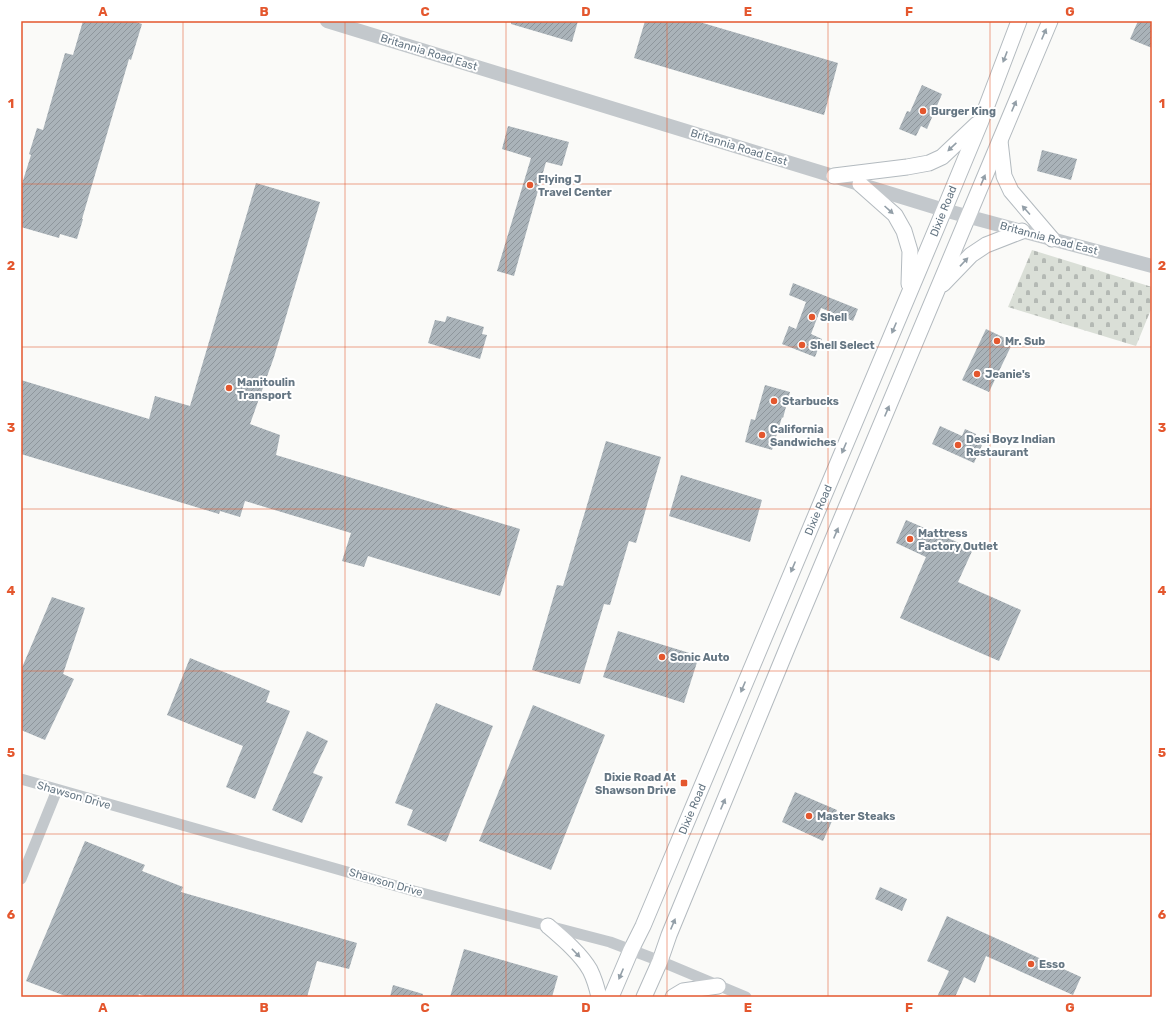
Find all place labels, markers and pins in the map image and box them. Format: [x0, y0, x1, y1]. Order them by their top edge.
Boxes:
place label: Burger King [931, 105, 996, 118]
marker: Burger King [918, 106, 928, 116]
place label: Flying J Travel Center [538, 173, 612, 199]
marker: Flying J Travel Center [525, 180, 535, 190]
place label: Shell [820, 311, 847, 324]
marker: Shell [807, 312, 817, 322]
place label: Mr. Sub [1005, 335, 1045, 348]
marker: Mr. Sub [992, 336, 1002, 346]
place label: Shell Select [810, 339, 875, 352]
marker: Shell Select [797, 340, 807, 350]
place label: Jeanie's [985, 368, 1030, 381]
marker: Jeanie's [972, 369, 982, 379]
place label: Manitoulin Transport [237, 376, 295, 402]
marker: Manitoulin Transport [224, 383, 234, 393]
place label: Starbucks [782, 395, 839, 408]
marker: Starbucks [769, 396, 779, 406]
place label: California Sandwiches [770, 423, 836, 449]
marker: California Sandwiches [757, 430, 767, 440]
place label: Desi Boyz Indian Restaurant [966, 433, 1055, 459]
marker: Desi Boyz Indian Restaurant [953, 440, 963, 450]
place label: Mattress Factory Outlet [918, 527, 998, 553]
marker: Mattress Factory Outlet [905, 534, 915, 544]
place label: Sonic Auto [670, 651, 730, 664]
marker: Sonic Auto [657, 652, 667, 662]
place label: Dixie Road At Shawson Drive [595, 771, 676, 797]
marker: Dixie Road At Shawson Drive [679, 778, 689, 788]
place label: Master Steaks [817, 810, 895, 823]
marker: Master Steaks [804, 811, 814, 821]
place label: Esso [1039, 958, 1065, 971]
marker: Esso [1026, 959, 1036, 969]

